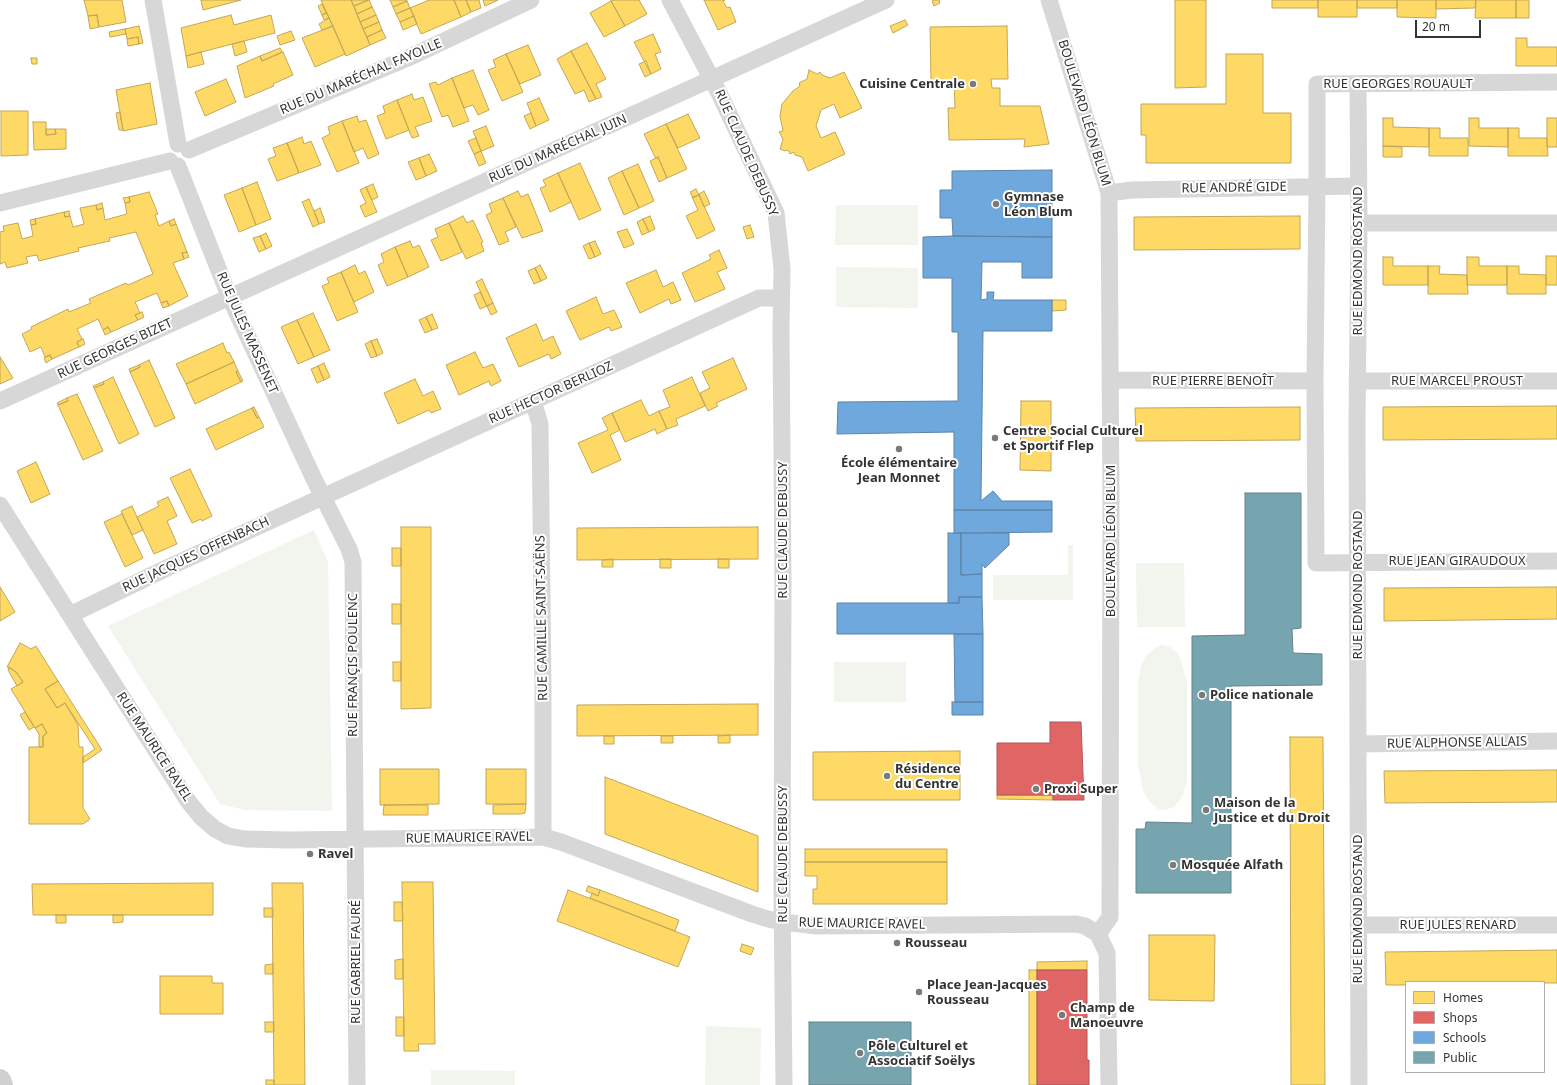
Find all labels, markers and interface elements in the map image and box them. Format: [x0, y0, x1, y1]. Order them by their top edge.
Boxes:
scale bar [1417, 12, 1483, 38]
text: 20 m [1422, 18, 1450, 35]
street label: RUE DU MARÉCHAL FAYOLLE [278, 36, 444, 118]
street label: BOULEVARD LÉON BLUM [1054, 38, 1114, 188]
place label: Cuisine Centrale [859, 76, 965, 92]
street label: RUE GEORGES ROUAULT [1323, 76, 1473, 92]
marker: Cuisine Centrale [968, 79, 978, 89]
street label: RUE CLAUDE DEBUSSY [711, 87, 781, 219]
street label: RUE DU MARÉCHAL JUIN [486, 111, 630, 187]
street label: RUE ANDRÉ GIDE [1181, 179, 1287, 197]
street label: RUE EDMOND ROSTAND [1350, 187, 1366, 335]
place label: Gymnase Léon Blum [1004, 189, 1073, 220]
marker: Gymnase Léon Blum [991, 199, 1001, 209]
street label: RUE JULES MASSENET [213, 270, 281, 396]
street label: RUE GEORGES BIZET [55, 315, 175, 383]
street label: RUE HECTOR BERLIOZ [486, 359, 616, 427]
street label: RUE PIERRE BENOÎT [1152, 373, 1274, 389]
street label: RUE MARCEL PROUST [1391, 373, 1523, 389]
place label: Centre Social Culturel et Sportif Flep [1003, 423, 1143, 454]
marker: Centre Social Culturel et Sportif Flep [990, 433, 1000, 443]
marker: École élémentaire Jean Monnet [894, 444, 904, 454]
place label: École élémentaire Jean Monnet [841, 455, 957, 486]
street label: RUE CLAUDE DEBUSSY [775, 461, 791, 599]
street label: BOULEVARD LÉON BLUM [1103, 465, 1119, 617]
street label: RUE EDMOND ROSTAND [1350, 511, 1366, 659]
street label: RUE JACQUES OFFENBACH [120, 514, 272, 596]
street label: RUE CAMILLE SAINT-SAËNS [533, 535, 551, 701]
street label: RUE JEAN GIRAUDOUX [1388, 553, 1526, 569]
street label: RUE FRANÇIS POULENC [345, 593, 361, 737]
place label: Police nationale [1210, 687, 1314, 703]
street label: RUE MAURICE RAVEL [113, 690, 195, 804]
marker: Police nationale [1197, 690, 1207, 700]
street label: RUE ALPHONSE ALLAIS [1387, 734, 1527, 752]
place label: Résidence du Centre [895, 761, 961, 792]
marker: Résidence du Centre [882, 771, 892, 781]
place label: Proxi Super [1044, 781, 1118, 797]
marker: Proxi Super [1031, 784, 1041, 794]
street label: RUE CLAUDE DEBUSSY [775, 785, 791, 923]
place label: Maison de la Justice et du Droit [1214, 795, 1330, 826]
marker: Maison de la Justice et du Droit [1201, 805, 1211, 815]
street label: RUE MAURICE RAVEL [405, 829, 533, 847]
street label: RUE EDMOND ROSTAND [1350, 835, 1366, 983]
place label: Ravel [318, 846, 353, 862]
marker: Ravel [305, 849, 315, 859]
place label: Mosquée Alfath [1181, 857, 1283, 873]
marker: Mosquée Alfath [1168, 860, 1178, 870]
street label: RUE GABRIEL FAURÉ [348, 900, 364, 1024]
street label: RUE MAURICE RAVEL [798, 915, 926, 933]
street label: RUE JULES RENARD [1400, 917, 1516, 933]
place label: Rousseau [905, 935, 967, 951]
marker: Rousseau [892, 938, 902, 948]
place label: Place Jean-Jacques Rousseau [927, 977, 1047, 1008]
legend [1405, 981, 1545, 1073]
marker: Place Jean-Jacques Rousseau [914, 987, 924, 997]
text: Homes [1443, 989, 1483, 1006]
place label: Champ de Manoeuvre [1070, 1000, 1144, 1031]
text: Shops [1443, 1009, 1477, 1026]
marker: Champ de Manoeuvre [1057, 1010, 1067, 1020]
text: Schools [1443, 1029, 1486, 1046]
place label: Pôle Culturel et Associatif Soëlys [868, 1038, 975, 1069]
marker: Pôle Culturel et Associatif Soëlys [855, 1048, 865, 1058]
text: Public [1443, 1049, 1477, 1066]

